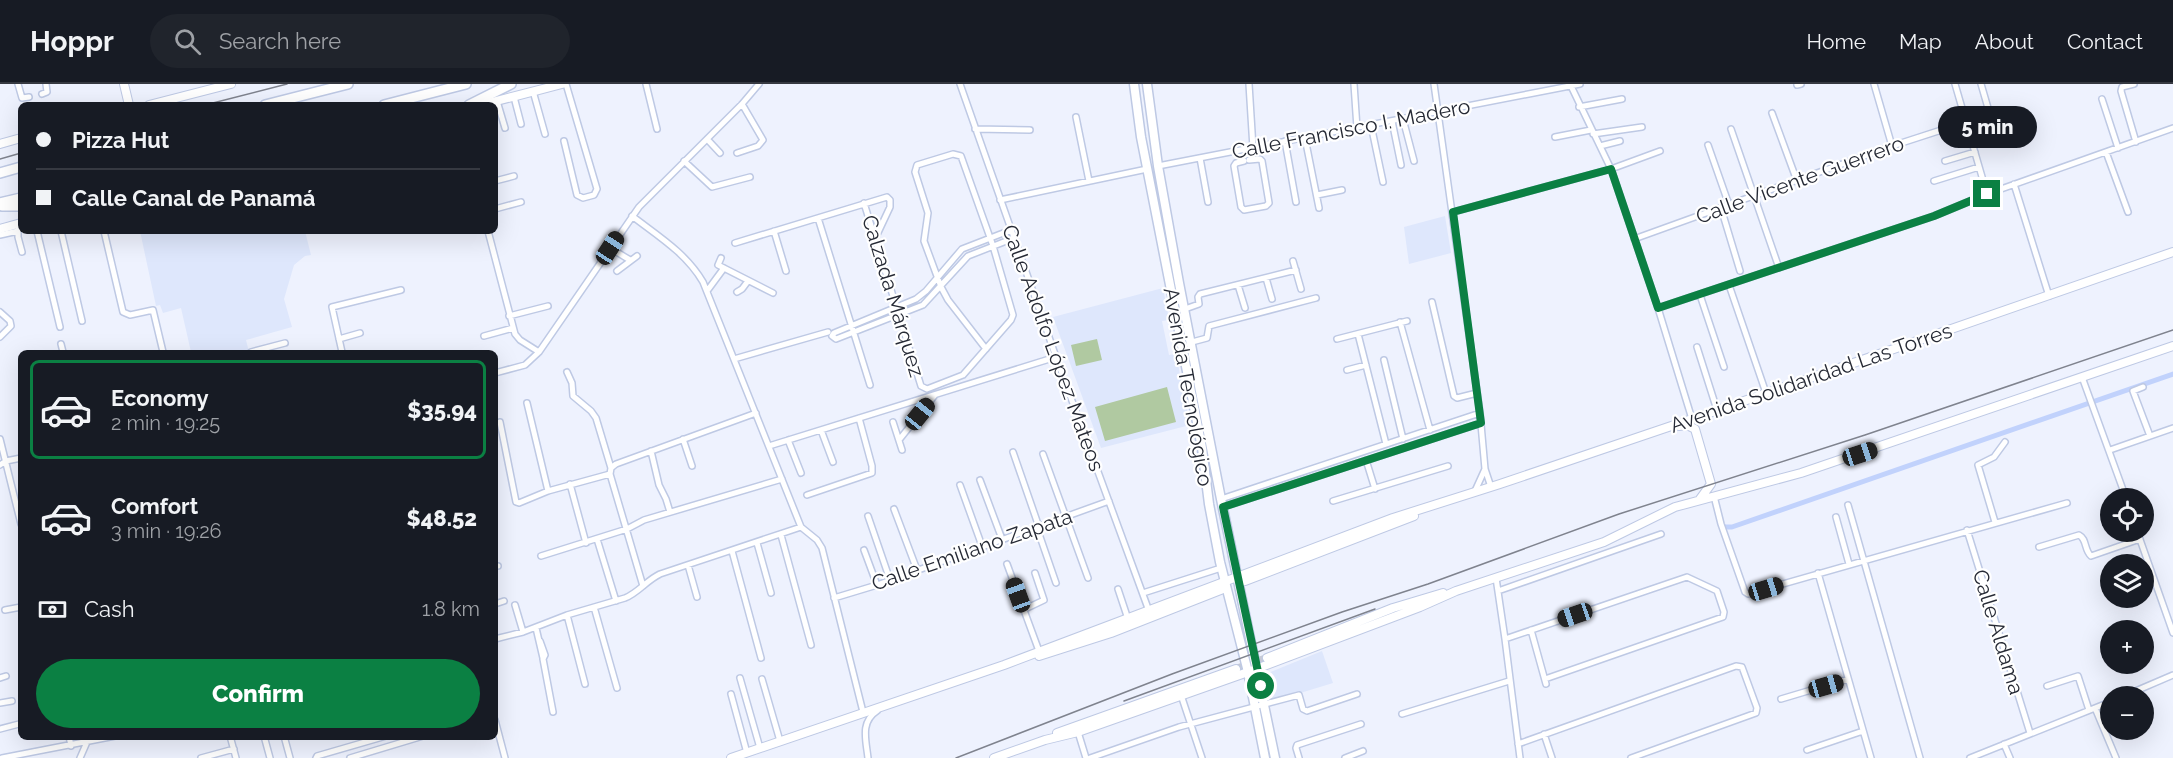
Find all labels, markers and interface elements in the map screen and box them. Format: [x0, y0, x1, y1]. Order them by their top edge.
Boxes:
search box [150, 14, 570, 68]
text: Hoppr [30, 25, 114, 58]
icon: search [171, 25, 204, 58]
text: Search here [219, 28, 341, 54]
text: Home [1807, 29, 1866, 54]
text: Map [1899, 29, 1942, 54]
text: About [1975, 29, 2034, 54]
text: Contact [2067, 29, 2143, 54]
street label: Calle Francisco I. Madero [1230, 93, 1472, 164]
callout: 5 min [1938, 107, 2036, 149]
text: 5 min [1961, 115, 2014, 139]
text: Pizza Hut [72, 127, 169, 153]
street label: Calle Vicente Guerrero [1692, 130, 1907, 229]
route end [1973, 180, 2000, 207]
text: Calle Canal de Panamá [72, 185, 315, 211]
street label: Calzada Márquez [857, 212, 930, 380]
street label: Calle Adolfo López Mateos [997, 221, 1110, 475]
car [593, 228, 627, 268]
street label: Avenida Tecnológico [1159, 286, 1218, 488]
street label: Avenida Solidaridad Las Torres [1667, 317, 1955, 438]
icon: car [39, 383, 93, 437]
text: Economy [111, 385, 209, 411]
car [902, 394, 938, 434]
text: $35.94 [407, 397, 477, 423]
text: 2 min · 19:25 [111, 411, 220, 435]
car [1840, 440, 1880, 468]
map controls [2100, 488, 2154, 740]
button: locate [2100, 488, 2154, 542]
icon: car [39, 491, 93, 545]
text: Comfort [111, 493, 198, 519]
street label: Calle Emiliano Zapata [868, 503, 1076, 596]
text: $48.52 [407, 505, 477, 531]
text: 3 min · 19:26 [111, 519, 222, 543]
button: layers [2100, 554, 2154, 608]
street label: Calle Aldama [1968, 566, 2029, 697]
car [1003, 575, 1033, 615]
car [1746, 575, 1786, 603]
icon: cash [36, 593, 69, 626]
text: Cash [84, 596, 135, 622]
text: 1.8 km [422, 597, 480, 621]
car [1555, 601, 1595, 629]
button: + [2100, 620, 2154, 674]
button: Confirm [36, 659, 480, 728]
route start [1247, 672, 1274, 699]
car [1806, 672, 1846, 700]
button: − [2100, 686, 2154, 740]

